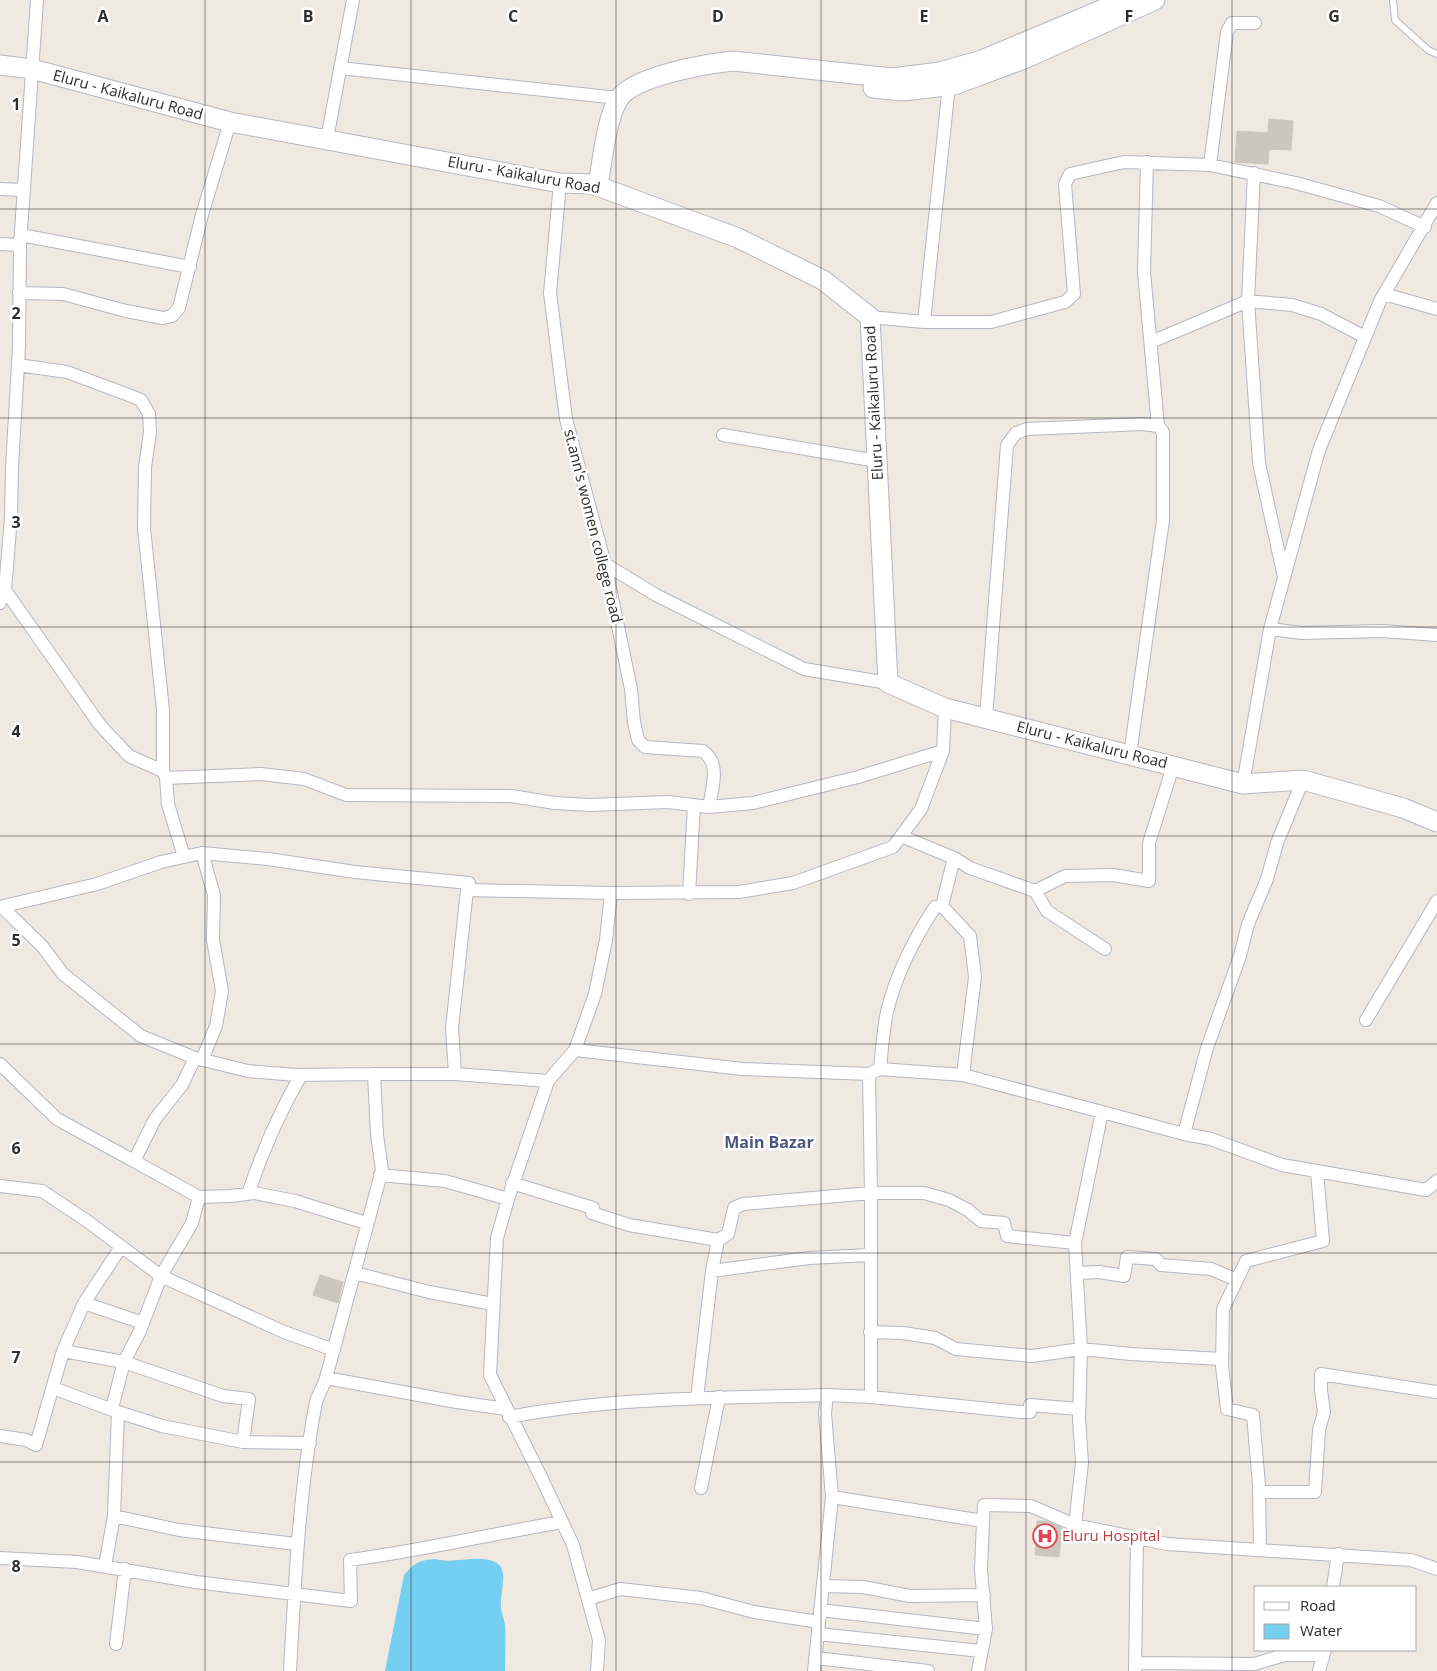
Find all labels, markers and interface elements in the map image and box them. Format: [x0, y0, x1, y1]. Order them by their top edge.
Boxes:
text: A [97, 5, 109, 27]
text: B [303, 5, 313, 27]
text: C [508, 5, 518, 27]
text: D [712, 5, 724, 27]
text: E [920, 5, 929, 27]
text: F [1125, 5, 1133, 27]
text: G [1328, 5, 1340, 27]
street label: Eluru - Kaikaluru Road [51, 64, 206, 124]
text: 1 [11, 93, 21, 115]
street label: Eluru - Kaikaluru Road [446, 151, 602, 197]
text: 2 [11, 302, 21, 324]
street label: Eluru - Kaikaluru Road [859, 325, 887, 481]
street label: st.ann's women college road [560, 427, 628, 625]
text: 3 [11, 511, 21, 533]
street label: Eluru - Kaikaluru Road [1015, 716, 1170, 772]
text: 4 [11, 720, 21, 742]
text: 5 [11, 929, 21, 951]
district label: Main Bazar [724, 1131, 814, 1153]
text: 6 [11, 1137, 21, 1159]
text: 7 [11, 1346, 21, 1368]
hospital icon: Eluru Hospital [1032, 1523, 1058, 1549]
place label: Eluru Hospital [1062, 1525, 1160, 1545]
text: 8 [11, 1555, 21, 1577]
legend [1254, 1586, 1417, 1651]
text: Road [1300, 1595, 1336, 1615]
text: Water [1300, 1620, 1342, 1640]

